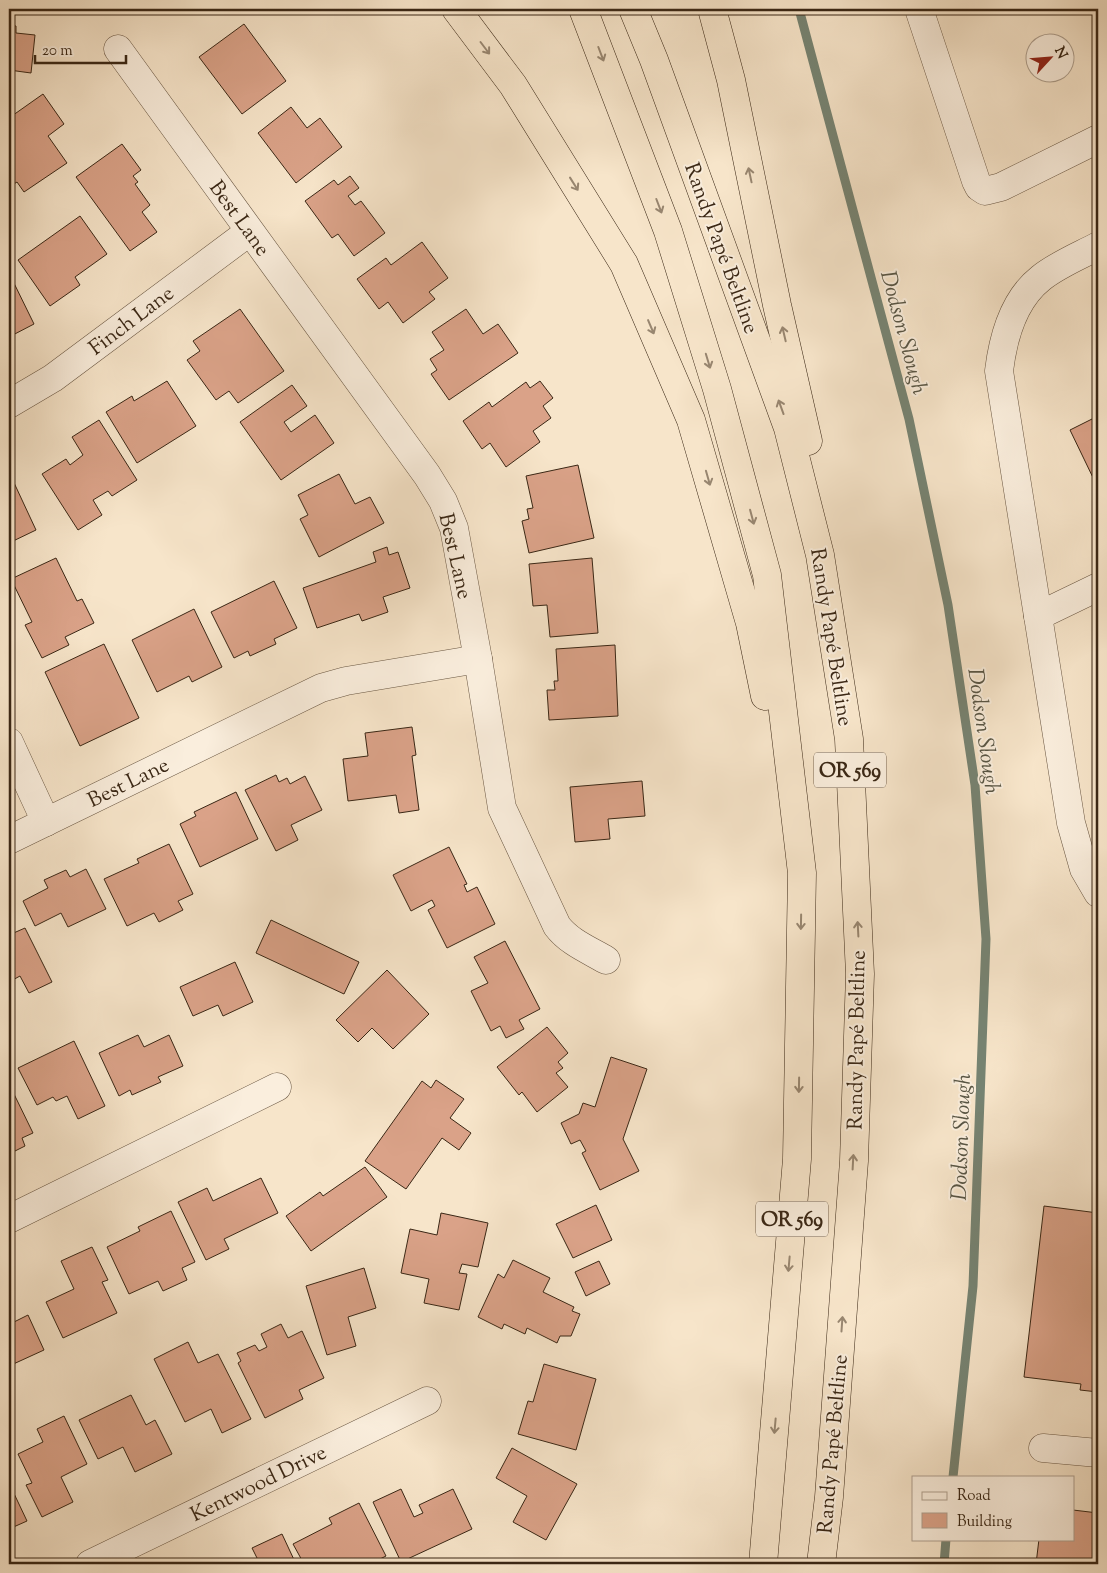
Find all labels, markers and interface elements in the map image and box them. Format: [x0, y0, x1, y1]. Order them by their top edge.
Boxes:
scale bar [35, 32, 126, 64]
north arrow [1024, 32, 1074, 82]
text: 20 m [42, 41, 73, 62]
one-way arrow [480, 41, 490, 55]
text: N [1048, 44, 1071, 63]
one-way arrow [597, 46, 606, 61]
street label: Randy Papé Beltline [675, 159, 765, 338]
one-way arrow [745, 168, 755, 184]
street label: Best Lane [201, 175, 276, 263]
one-way arrow [569, 176, 579, 190]
one-way arrow [655, 198, 664, 213]
water label: Dodson Slough [870, 267, 934, 399]
street label: Finch Lane [83, 280, 181, 364]
one-way arrow [646, 319, 656, 334]
one-way arrow [779, 327, 788, 343]
one-way arrow [704, 352, 714, 368]
one-way arrow [776, 400, 785, 415]
one-way arrow [703, 470, 713, 486]
one-way arrow [747, 509, 757, 525]
street label: Best Lane [430, 511, 478, 602]
street label: Randy Papé Beltline [801, 546, 859, 729]
water label: Dodson Slough [957, 666, 1007, 797]
street label: Best Lane [83, 751, 175, 816]
road number: OR 569 [814, 752, 886, 788]
one-way arrow [796, 914, 806, 930]
one-way arrow [853, 922, 862, 938]
street label: Randy Papé Beltline [841, 950, 875, 1130]
water label: Dodson Slough [945, 1073, 981, 1201]
one-way arrow [794, 1076, 803, 1092]
one-way arrow [849, 1154, 858, 1170]
road number: OR 569 [756, 1202, 828, 1236]
one-way arrow [784, 1256, 793, 1272]
one-way arrow [837, 1316, 846, 1332]
street label: Randy Papé Beltline [811, 1353, 857, 1535]
one-way arrow [770, 1418, 780, 1434]
street label: Kentwood Drive [186, 1439, 332, 1531]
legend [912, 1476, 1074, 1540]
text: Road [957, 1486, 991, 1507]
text: Building [957, 1512, 1012, 1533]

